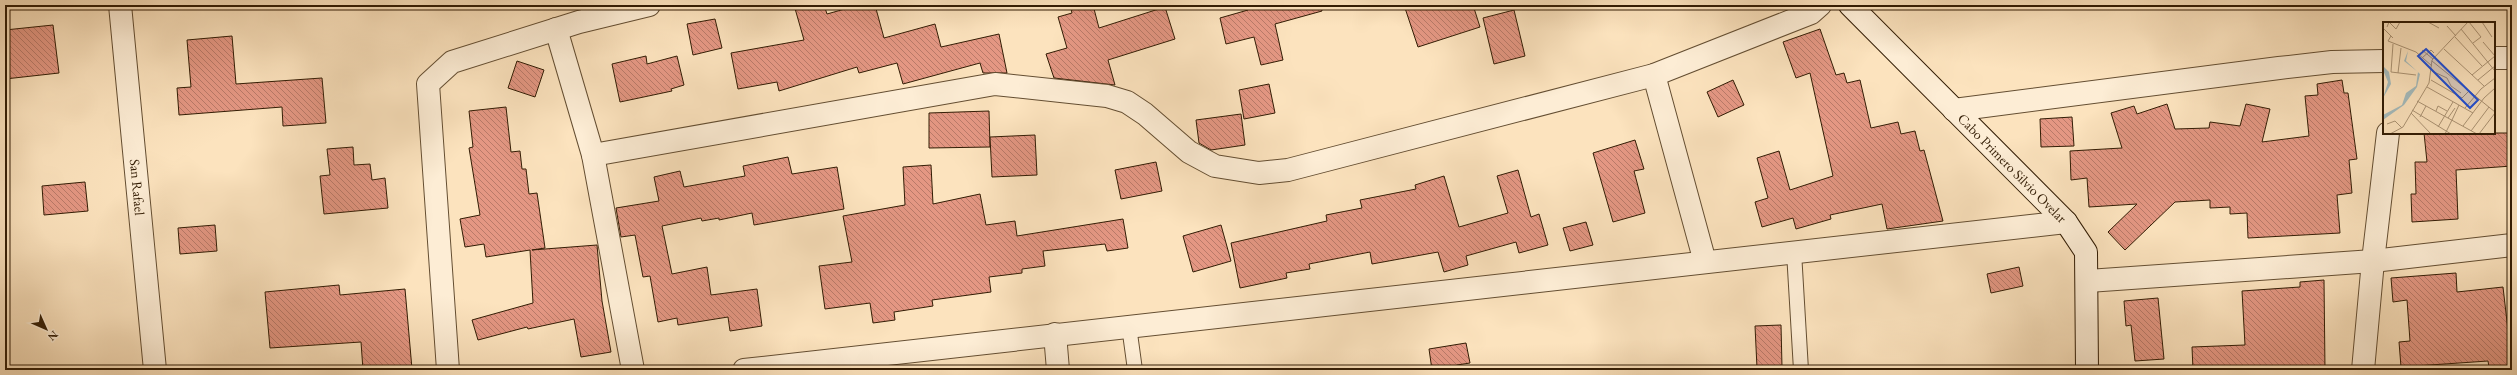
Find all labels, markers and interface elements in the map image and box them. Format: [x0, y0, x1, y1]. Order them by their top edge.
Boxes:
inset map [2383, 22, 2495, 134]
street label: Cabo Primero Silvio Ovelar [1954, 109, 2071, 227]
street label: San Rafael [126, 158, 149, 217]
north arrow [26, 309, 66, 349]
text: N [45, 328, 61, 344]

